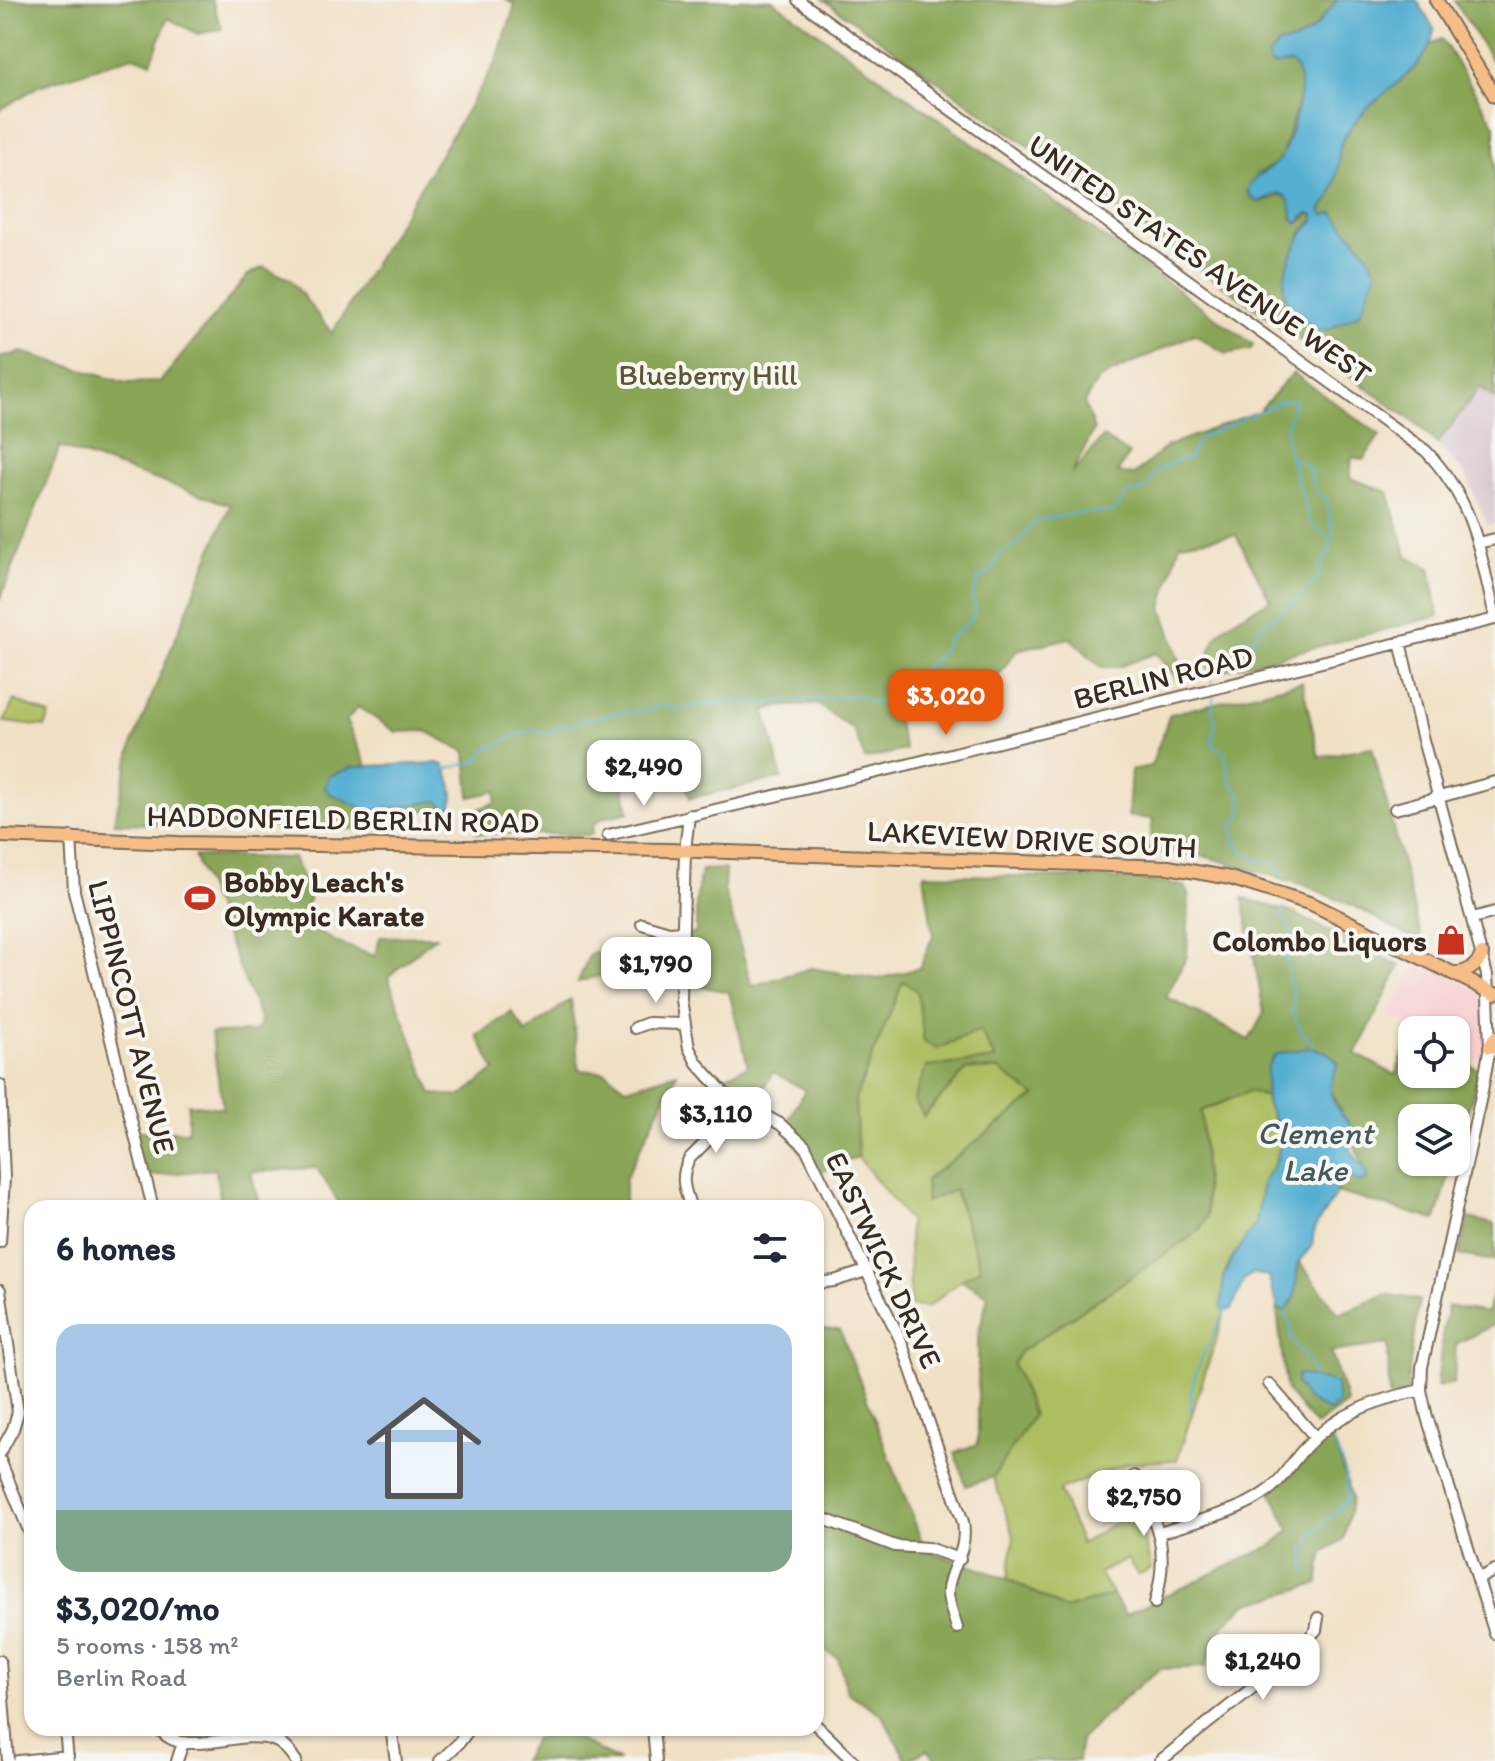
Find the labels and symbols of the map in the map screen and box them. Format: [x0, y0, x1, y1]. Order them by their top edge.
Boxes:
street label: UNITED STATES AVENUE WEST [1021, 126, 1379, 392]
park label: Blueberry Hill [619, 356, 798, 393]
street label: BERLIN ROAD [1069, 637, 1257, 717]
pin: $3,020 [881, 669, 1011, 737]
pin: $2,490 [579, 740, 709, 808]
street label: HADDONFIELD BERLIN ROAD [146, 797, 540, 841]
street label: LAKEVIEW DRIVE SOUTH [866, 812, 1198, 866]
place label: Bobby Leach's Olympic Karate [224, 863, 425, 934]
street label: LIPPINCOTT AVENUE [80, 876, 184, 1158]
sports icon: Bobby Leach's Olympic Karate [183, 881, 217, 915]
place label: Colombo Liquors [1212, 922, 1427, 959]
shop icon: Colombo Liquors [1434, 923, 1468, 957]
pin: $1,790 [591, 937, 721, 1005]
pin: $3,110 [651, 1087, 781, 1155]
water label: Clement Lake [1257, 1114, 1376, 1189]
street label: EASTWICK DRIVE [818, 1146, 950, 1374]
pin: $2,750 [1079, 1470, 1209, 1538]
pin: $1,240 [1198, 1634, 1328, 1702]

